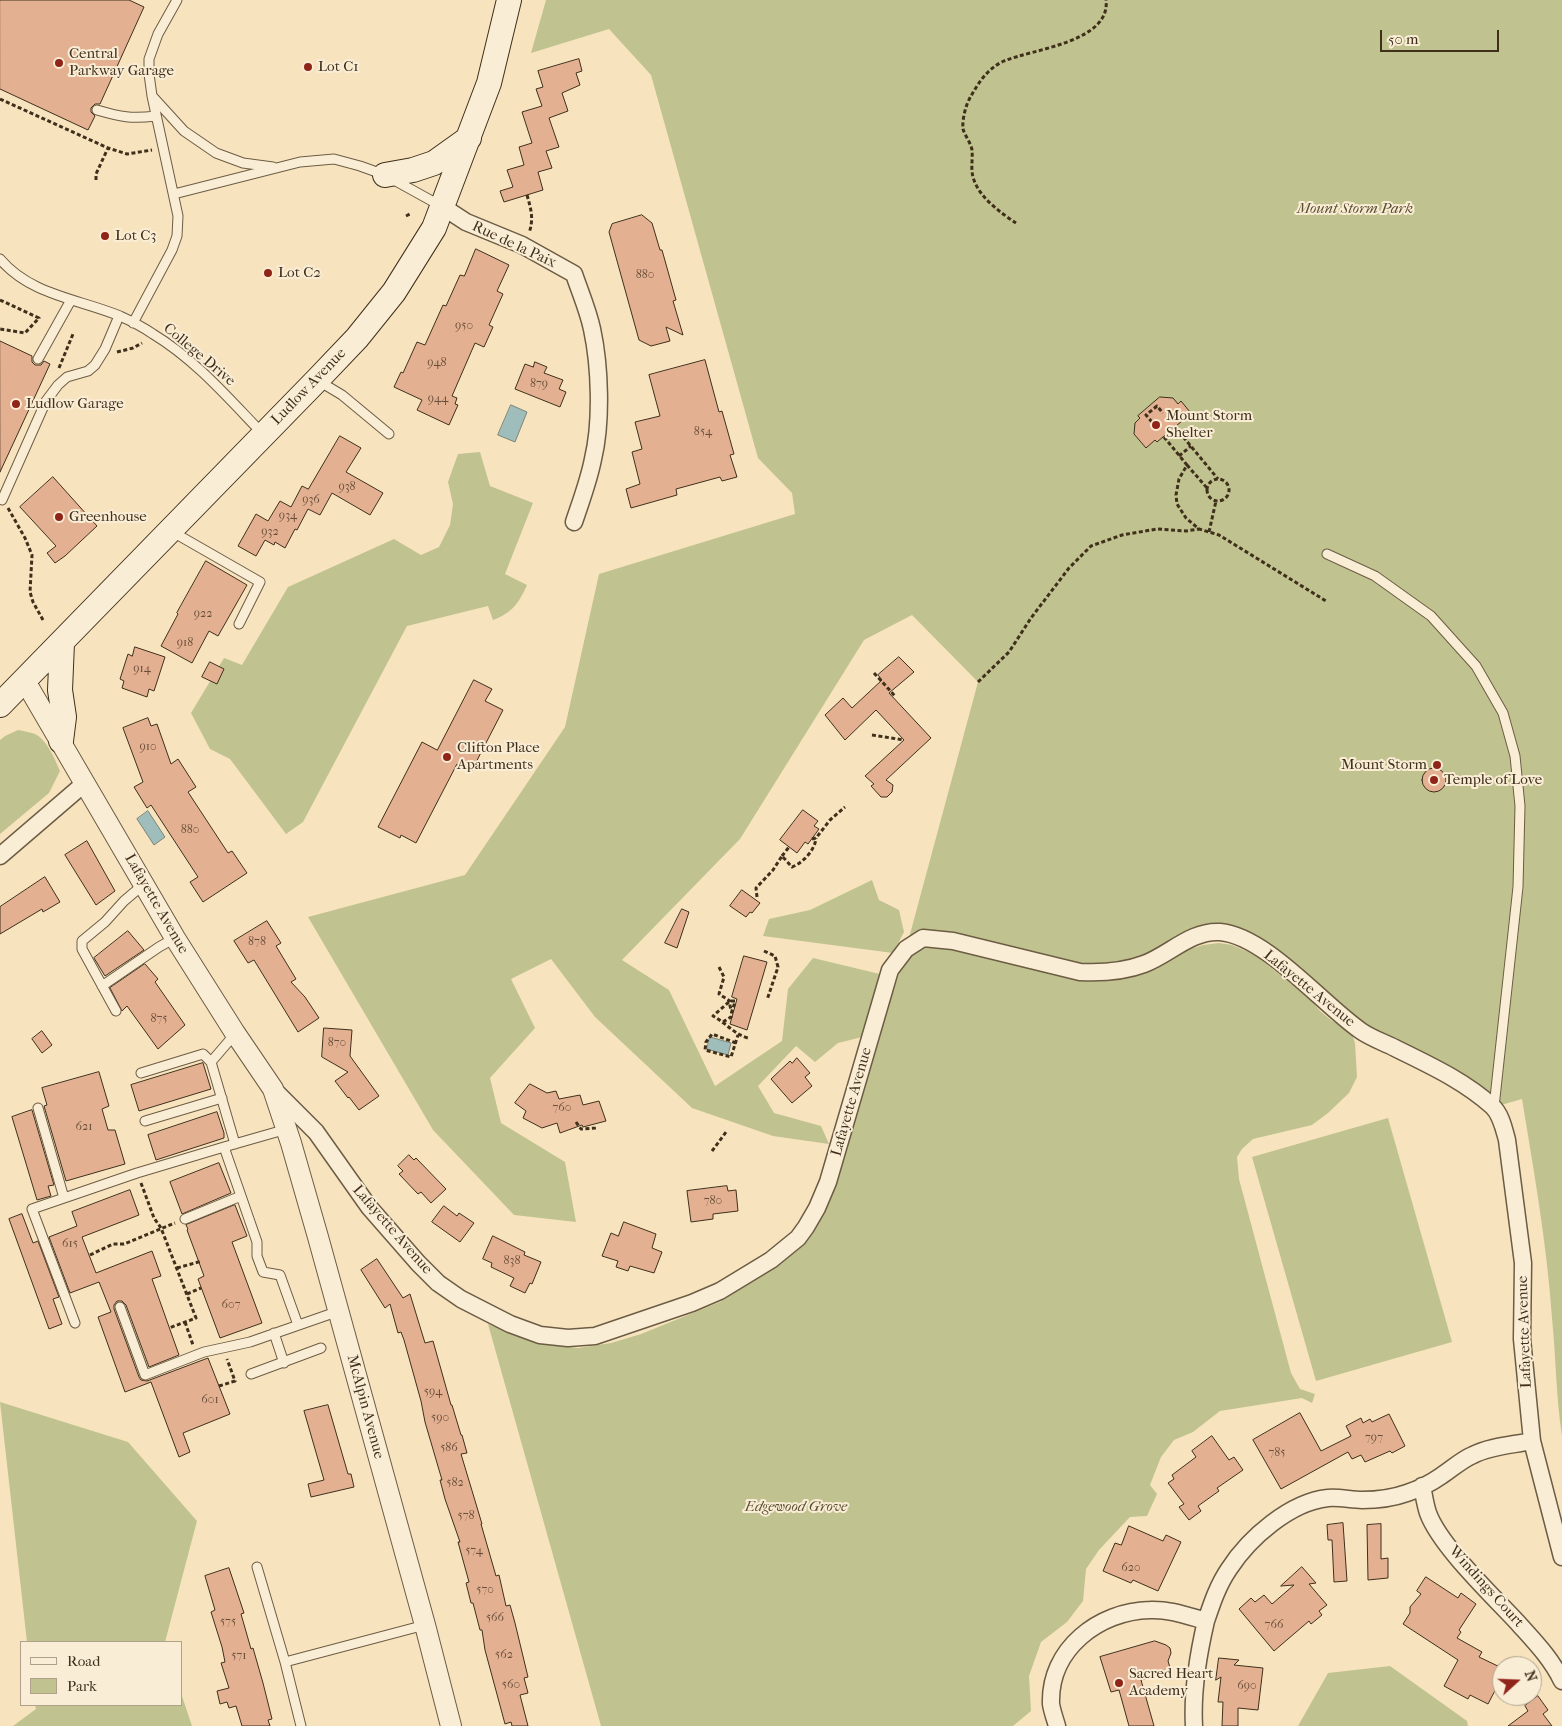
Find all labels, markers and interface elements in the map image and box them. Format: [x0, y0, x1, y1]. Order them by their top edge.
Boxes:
scale bar [1382, 20, 1501, 52]
text: 50 m [1388, 30, 1418, 48]
place label: Central Parkway Garage [69, 45, 174, 80]
marker: Central Parkway Garage [53, 57, 65, 69]
place label: Lot C1 [318, 58, 359, 76]
marker: Lot C1 [302, 61, 314, 73]
park label: Mount Storm Park [1297, 200, 1413, 218]
street label: Rue de la Paix [469, 218, 559, 272]
place label: Lot C3 [115, 227, 156, 245]
marker: Lot C3 [99, 230, 111, 242]
place label: Lot C2 [278, 264, 321, 282]
marker: Lot C2 [262, 267, 274, 279]
house number: 880 [636, 268, 654, 282]
house number: 950 [455, 319, 473, 333]
street label: College Drive [159, 320, 239, 390]
street label: Ludlow Avenue [268, 345, 350, 429]
house number: 948 [427, 356, 447, 370]
house number: 879 [530, 377, 548, 391]
house number: 944 [428, 392, 448, 406]
place label: Ludlow Garage [26, 395, 124, 413]
marker: Ludlow Garage [10, 398, 22, 410]
place label: Mount Storm Shelter [1166, 407, 1252, 442]
marker: Mount Storm Shelter [1150, 419, 1162, 431]
house number: 854 [694, 425, 712, 439]
house number: 938 [338, 480, 356, 494]
house number: 936 [302, 493, 320, 507]
place label: Greenhouse [69, 508, 147, 526]
house number: 934 [279, 509, 297, 523]
marker: Greenhouse [53, 511, 65, 523]
house number: 932 [261, 525, 279, 539]
house number: 922 [194, 607, 212, 621]
house number: 918 [177, 636, 193, 650]
house number: 914 [133, 662, 151, 676]
place label: Clifton Place Apartments [457, 739, 540, 774]
house number: 910 [139, 740, 157, 754]
marker: Clifton Place Apartments [441, 751, 453, 763]
place label: Mount Storm [1341, 756, 1427, 774]
marker: Mount Storm [1431, 759, 1443, 771]
place label: Temple of Love [1444, 771, 1542, 789]
marker: Temple of Love [1428, 774, 1440, 786]
house number: 880 [181, 823, 199, 837]
street label: Lafayette Avenue [120, 851, 192, 957]
house number: 878 [248, 935, 266, 949]
street label: Lafayette Avenue [1260, 947, 1358, 1031]
house number: 875 [150, 1012, 168, 1026]
house number: 870 [328, 1036, 346, 1050]
street label: Lafayette Avenue [828, 1045, 876, 1159]
house number: 760 [553, 1101, 571, 1115]
house number: 621 [76, 1120, 92, 1134]
street label: Lafayette Avenue [348, 1182, 436, 1278]
house number: 780 [704, 1194, 722, 1208]
house number: 615 [62, 1237, 78, 1251]
house number: 838 [504, 1254, 520, 1268]
street label: Lafayette Avenue [1514, 1275, 1536, 1389]
house number: 607 [222, 1298, 240, 1312]
street label: McAlpin Avenue [342, 1353, 388, 1461]
house number: 594 [424, 1385, 442, 1399]
house number: 601 [201, 1393, 219, 1407]
house number: 590 [431, 1411, 449, 1425]
house number: 797 [1365, 1431, 1383, 1445]
house number: 586 [440, 1441, 458, 1455]
house number: 785 [1268, 1446, 1286, 1460]
house number: 582 [446, 1476, 464, 1490]
park label: Edgewood Grove [745, 1498, 847, 1516]
house number: 578 [457, 1509, 475, 1523]
street label: Windings Court [1445, 1542, 1527, 1632]
house number: 574 [465, 1544, 483, 1558]
house number: 620 [1121, 1561, 1141, 1575]
house number: 570 [476, 1583, 494, 1597]
house number: 566 [486, 1611, 504, 1625]
house number: 575 [220, 1615, 236, 1629]
house number: 766 [1265, 1618, 1283, 1632]
legend [20, 1641, 182, 1706]
house number: 562 [495, 1648, 513, 1662]
house number: 571 [231, 1649, 247, 1663]
text: Road [67, 1652, 100, 1670]
north arrow [1492, 1656, 1542, 1706]
place label: Sacred Heart Academy [1129, 1665, 1213, 1700]
text: N [1521, 1668, 1540, 1684]
text: Park [67, 1677, 97, 1695]
marker: Sacred Heart Academy [1113, 1677, 1125, 1689]
house number: 560 [502, 1678, 520, 1692]
house number: 690 [1237, 1679, 1257, 1693]

